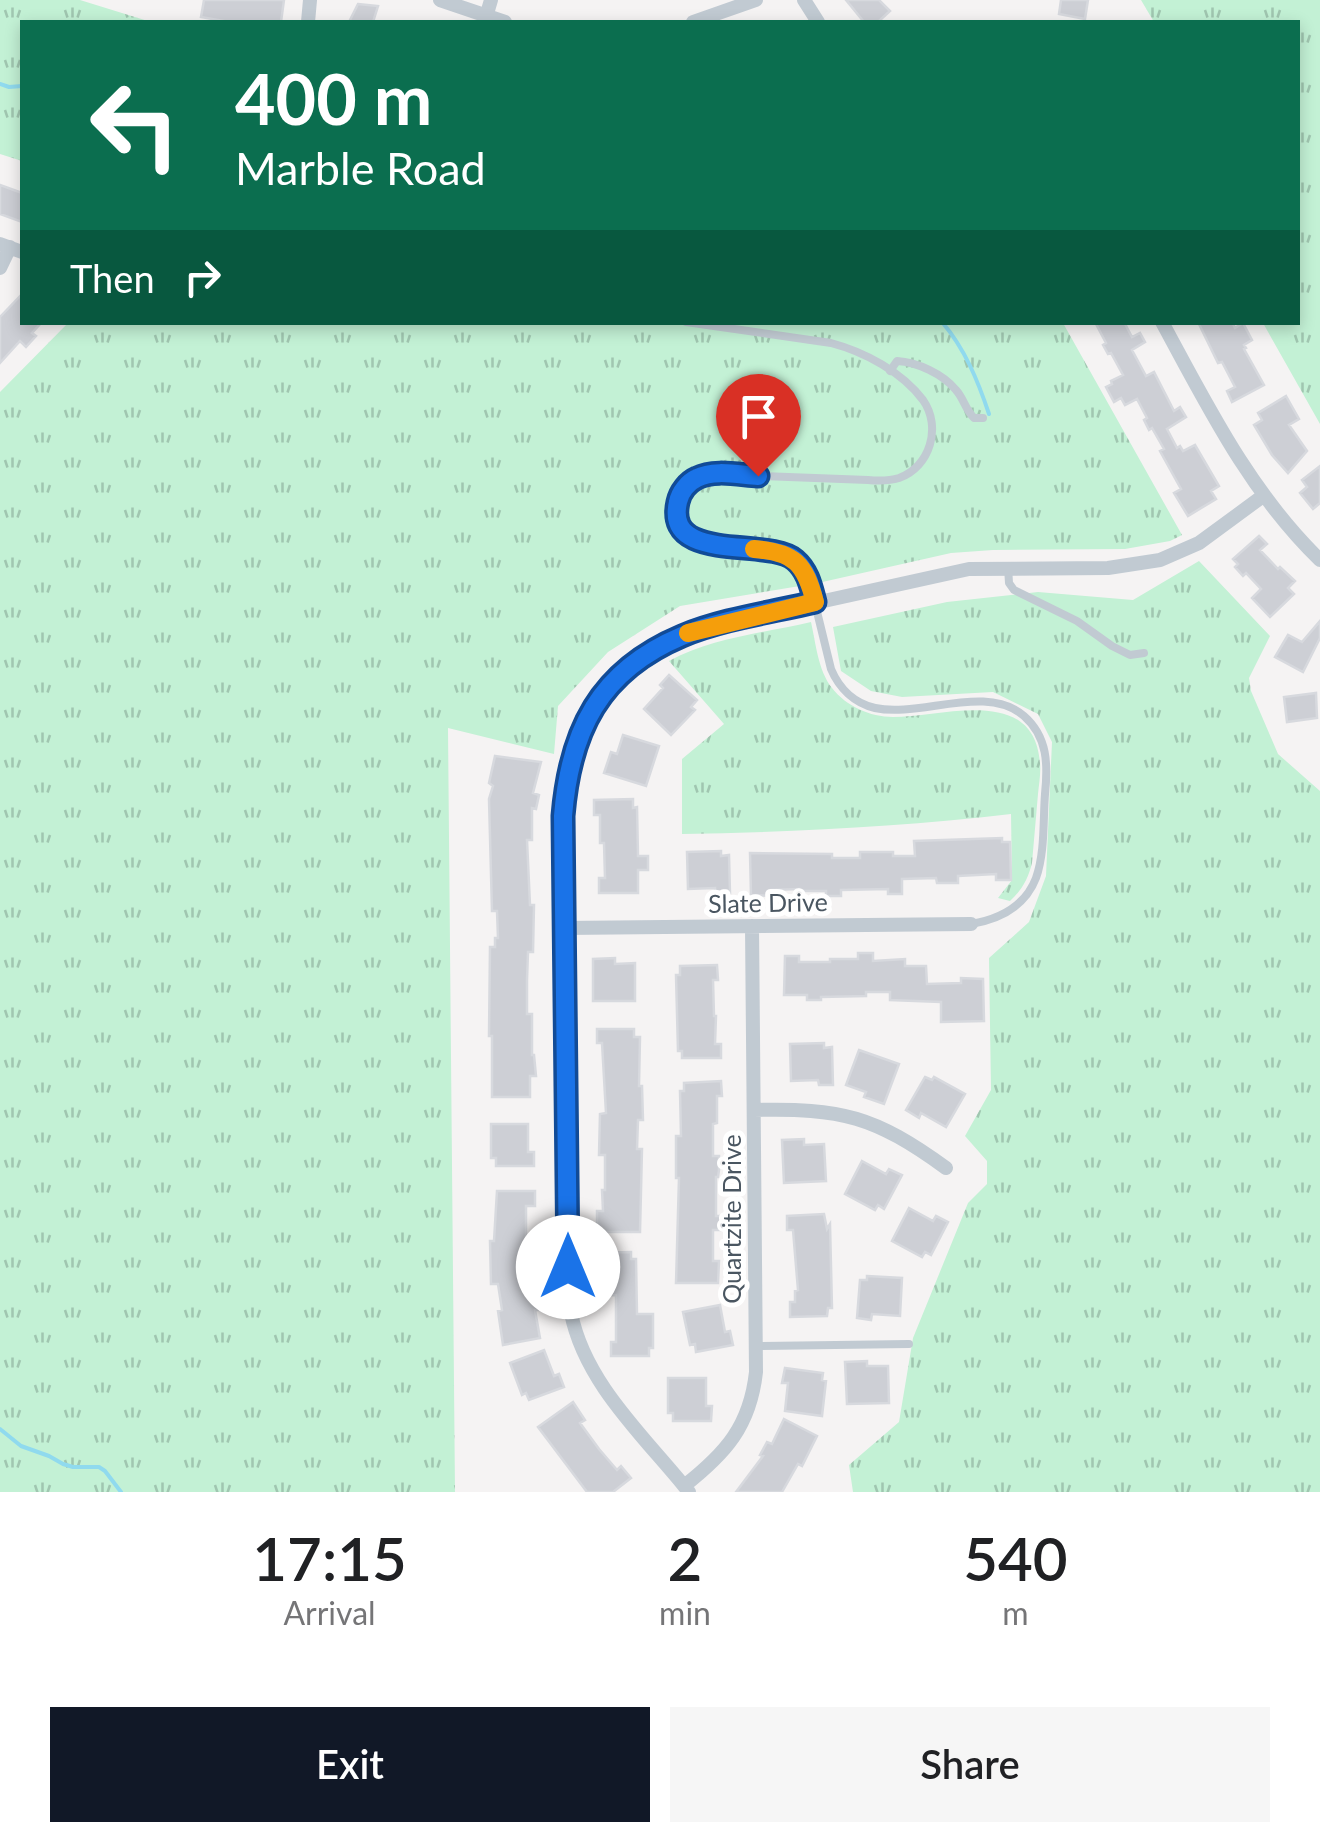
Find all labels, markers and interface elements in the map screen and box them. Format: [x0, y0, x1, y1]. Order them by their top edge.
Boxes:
text: 400 m [235, 56, 432, 140]
icon: left [70, 60, 200, 190]
text: Marble Road [235, 141, 486, 195]
icon: right [175, 250, 230, 305]
text: Then [70, 255, 155, 301]
pin [716, 374, 801, 477]
icon: arrive [731, 389, 786, 444]
street label: Slate Drive [708, 886, 828, 918]
street label: Quartzite Drive [716, 1134, 746, 1304]
position arrow [516, 1215, 620, 1319]
text: 17:15 [252, 1522, 407, 1594]
text: 2 [668, 1522, 702, 1594]
text: 540 [963, 1522, 1068, 1594]
text: Arrival [283, 1593, 376, 1632]
text: min [659, 1593, 711, 1632]
text: m [1002, 1593, 1029, 1632]
button: Exit [50, 1707, 650, 1822]
button: Share [670, 1707, 1270, 1822]

